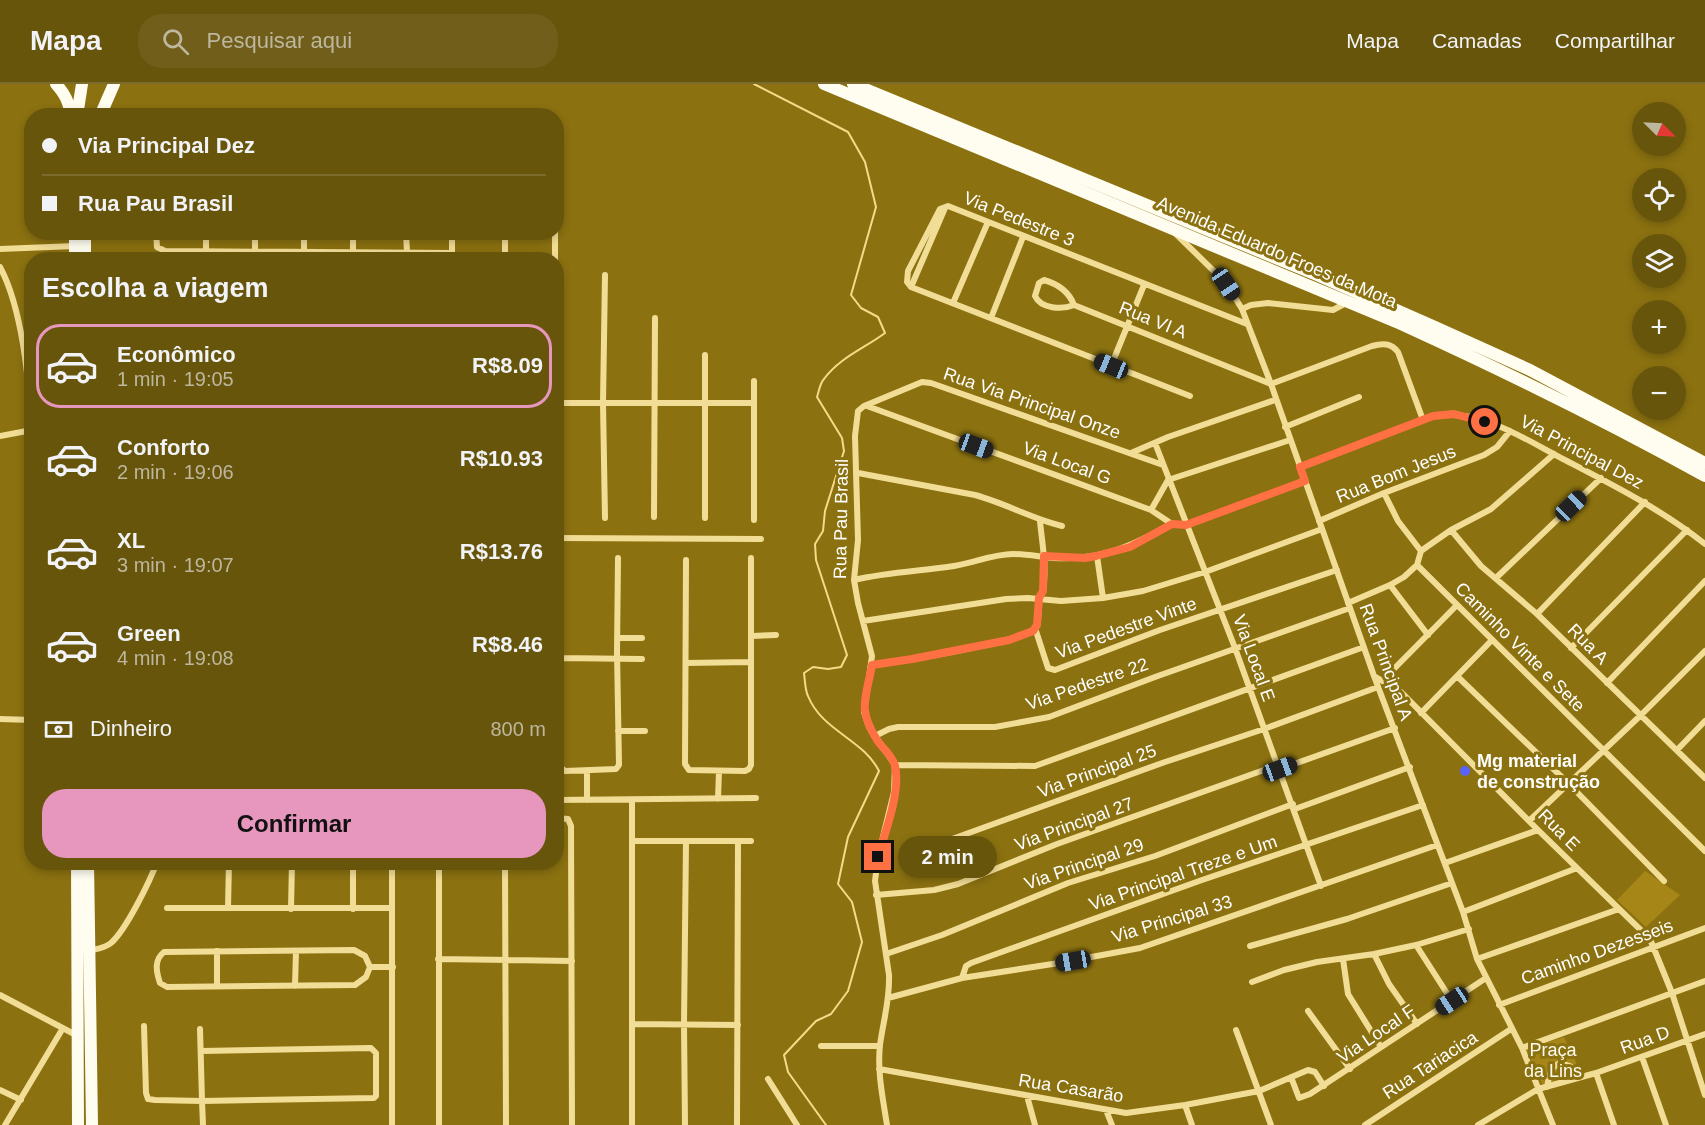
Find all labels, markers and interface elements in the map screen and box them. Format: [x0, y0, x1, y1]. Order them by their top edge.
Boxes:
search box [138, 14, 558, 68]
text: Mapa [30, 25, 102, 56]
icon: search [159, 25, 192, 58]
text: Pesquisar aqui [207, 28, 352, 53]
text: Mapa [1346, 29, 1399, 52]
text: Camadas [1432, 29, 1522, 52]
text: Compartilhar [1555, 29, 1675, 52]
north arrow [1632, 102, 1686, 156]
map controls [1632, 102, 1686, 420]
text: Via Principal Dez [78, 133, 255, 158]
button: locate [1632, 168, 1686, 222]
street label: Via Pedestre 3 [961, 188, 1077, 250]
text: Rua Pau Brasil [78, 191, 233, 216]
street label: Avenida Eduardo Froes da Mota [1154, 192, 1401, 312]
button: layers [1632, 234, 1686, 288]
car [1208, 264, 1244, 304]
text: Escolha a viagem [42, 273, 269, 303]
street label: Rua VI A [1116, 297, 1190, 343]
button: + [1632, 300, 1686, 354]
icon: car [45, 339, 99, 393]
text: Econômico [117, 342, 236, 367]
car [1091, 351, 1131, 381]
text: R$8.09 [472, 353, 543, 378]
street label: Rua Via Principal Onze [941, 363, 1123, 443]
button: − [1632, 366, 1686, 420]
text: 1 min · 19:05 [117, 368, 234, 390]
route start [1471, 408, 1498, 435]
street label: Via Principal Dez [1517, 411, 1647, 493]
car [956, 431, 996, 461]
icon: car [45, 432, 99, 486]
text: Conforto [117, 435, 210, 460]
street label: Via Local G [1020, 438, 1114, 488]
street label: Rua Bom Jesus [1333, 441, 1459, 507]
text: R$10.93 [460, 446, 543, 471]
street label: Rua Pau Brasil [830, 459, 852, 579]
text: 2 min · 19:06 [117, 461, 234, 483]
car [1552, 487, 1590, 525]
icon: car [45, 525, 99, 579]
text: XL [117, 528, 145, 553]
text: R$13.76 [460, 539, 543, 564]
text: 3 min · 19:07 [117, 554, 234, 576]
street label: Caminho Vinte e Sete [1451, 578, 1589, 716]
street label: Via Pedestre Vinte [1053, 593, 1199, 663]
street label: Rua Principal A [1356, 601, 1416, 723]
street label: Via Local E [1229, 612, 1279, 704]
icon: car [45, 618, 99, 672]
street label: Rua A [1564, 620, 1612, 668]
text: Green [117, 621, 181, 646]
text: R$8.46 [472, 632, 543, 657]
text: 4 min · 19:08 [117, 647, 234, 669]
street label: Via Pedestre 22 [1023, 654, 1151, 714]
icon: cash [42, 713, 75, 746]
text: Dinheiro [90, 716, 172, 741]
text: 800 m [490, 718, 546, 740]
street label: Via Principal 25 [1035, 740, 1159, 802]
place label: Mg material de construção [1477, 751, 1600, 792]
car [1260, 754, 1300, 784]
marker: Mg material de construção [1458, 764, 1472, 778]
button: Confirmar [42, 789, 546, 858]
street label: Via Principal 27 [1012, 793, 1136, 855]
street label: Rua E [1534, 805, 1584, 855]
street label: Via Principal Treze e Um [1086, 831, 1280, 915]
street label: Via Principal 29 [1022, 834, 1146, 894]
callout: 2 min [899, 836, 998, 878]
route end [864, 843, 891, 870]
text: 2 min [921, 846, 974, 868]
street label: Via Principal 33 [1109, 891, 1235, 947]
street label: Caminho Dezesseis [1518, 915, 1676, 989]
car [1054, 949, 1092, 973]
car [1432, 984, 1472, 1018]
street label: Via Local F [1333, 1001, 1419, 1067]
street label: Rua D [1618, 1022, 1672, 1058]
street label: Rua Tariacica [1379, 1026, 1482, 1103]
park label: Praça da Lins [1524, 1040, 1582, 1081]
street label: Rua Casarão [1017, 1070, 1125, 1106]

